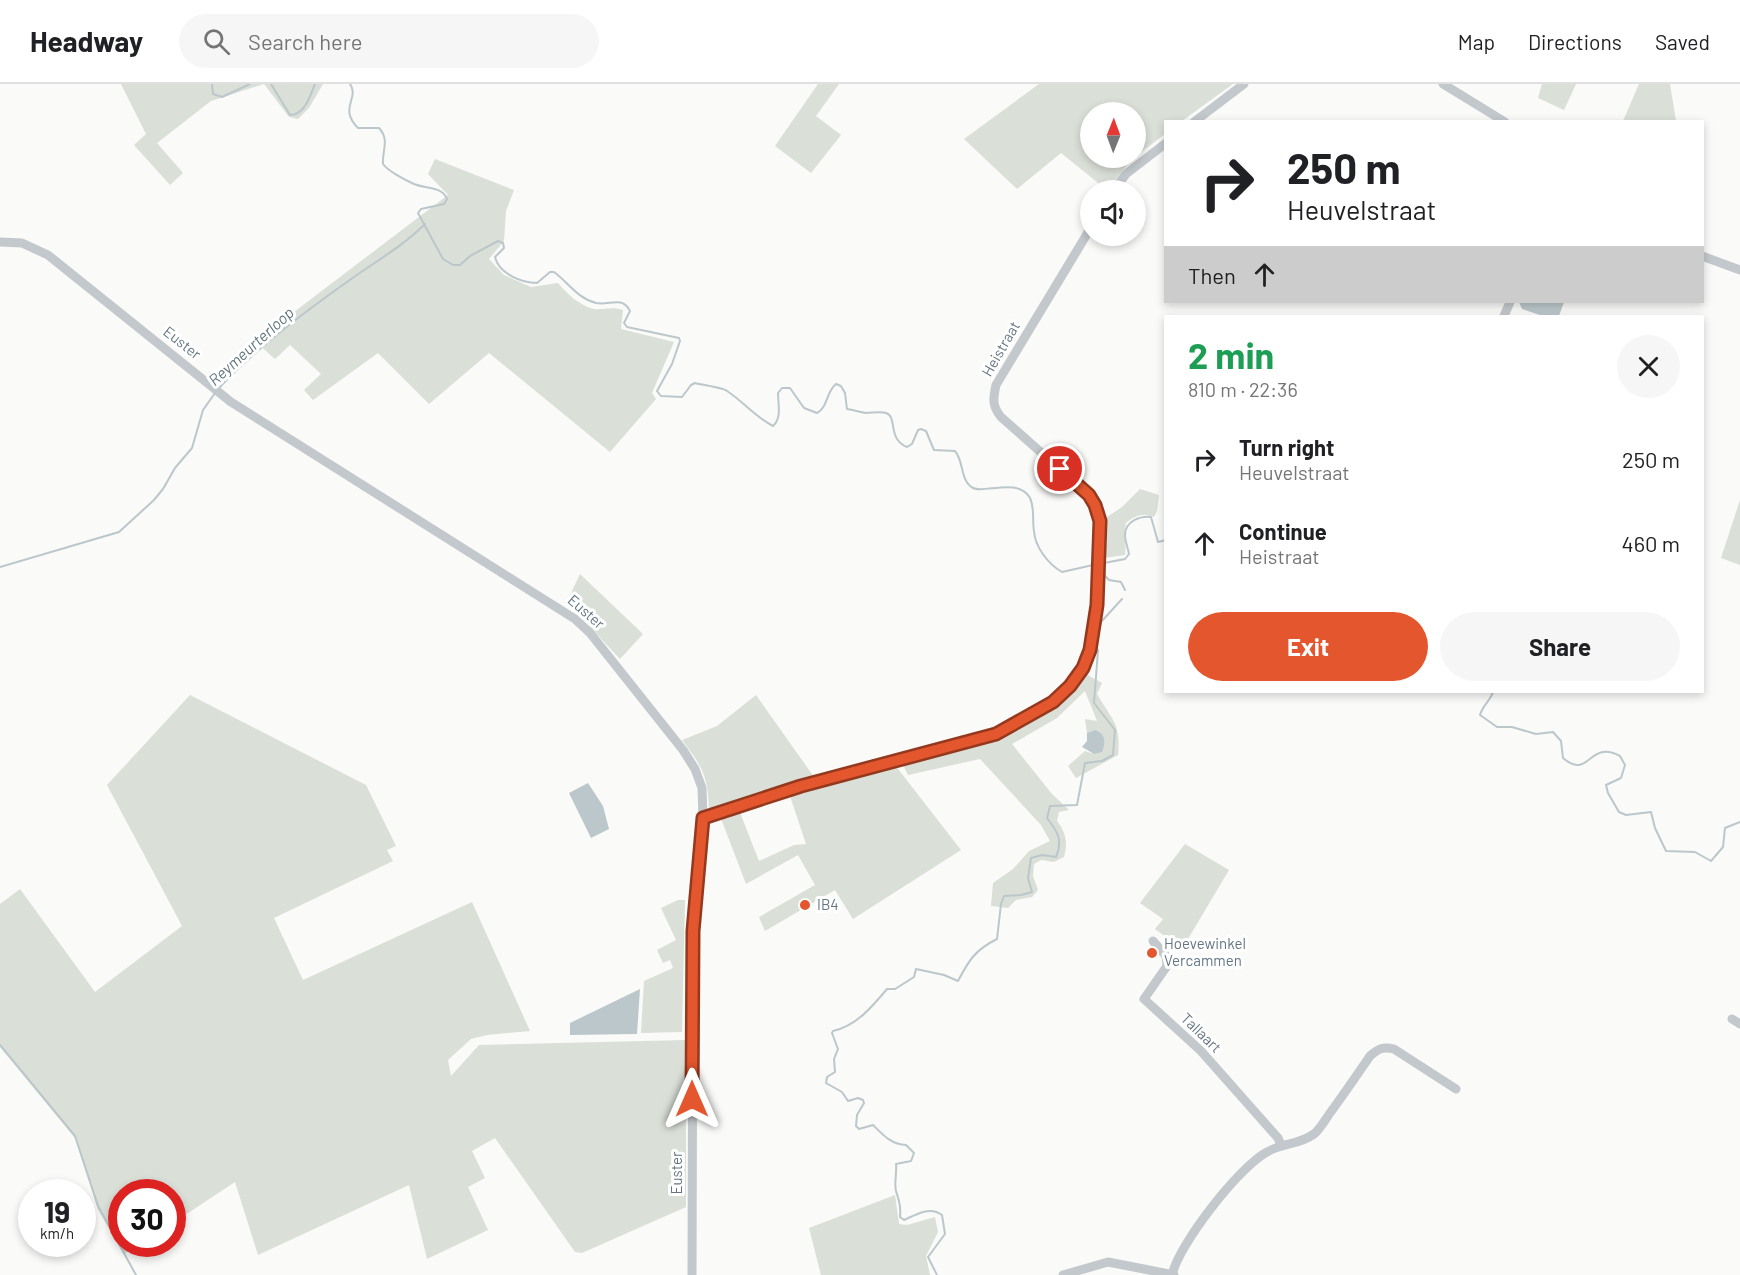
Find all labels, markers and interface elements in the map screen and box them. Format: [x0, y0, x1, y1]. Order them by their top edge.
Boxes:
search box [179, 14, 599, 68]
text: Headway [30, 24, 143, 58]
icon: search [200, 25, 233, 58]
text: Search here [248, 28, 362, 54]
text: Map [1458, 29, 1495, 54]
text: Directions [1528, 29, 1622, 54]
text: Saved [1655, 29, 1710, 54]
north arrow [1080, 102, 1146, 168]
map controls [1080, 102, 1146, 246]
text: 250 m [1287, 142, 1401, 192]
icon: right [1188, 144, 1266, 222]
button: sound [1080, 180, 1146, 246]
text: Heuvelstraat [1287, 193, 1436, 225]
icon: ahead [1248, 258, 1281, 291]
text: Then [1188, 262, 1236, 288]
water label: Reymeurterloop [204, 302, 297, 389]
street label: Heistraat [977, 318, 1023, 379]
street label: Euster [160, 322, 206, 363]
text: 2 min [1188, 333, 1274, 376]
button: close [1617, 335, 1680, 398]
text: 810 m · 22:36 [1188, 377, 1298, 401]
text: Turn right [1239, 434, 1334, 460]
pin [1034, 443, 1085, 494]
icon: right [1188, 443, 1221, 476]
text: 250 m [1622, 446, 1680, 472]
icon: arrive [1043, 452, 1076, 485]
text: Heuvelstraat [1239, 460, 1350, 484]
text: Continue [1239, 518, 1327, 544]
icon: ahead [1188, 527, 1221, 560]
text: 460 m [1622, 530, 1680, 556]
text: Heistraat [1239, 544, 1320, 568]
street label: Euster [565, 590, 609, 632]
button: Exit [1188, 612, 1428, 681]
button: Share [1440, 612, 1680, 681]
place label: IB4 [817, 895, 839, 913]
marker: IB4 [798, 898, 812, 912]
place label: Hoevewinkel Vercammen [1164, 934, 1246, 969]
marker: Hoevewinkel Vercammen [1145, 946, 1159, 960]
street label: Tallaart [1178, 1009, 1226, 1056]
position arrow [660, 1067, 724, 1131]
street label: Euster [667, 1151, 685, 1195]
speed limit sign: 30 [108, 1179, 186, 1257]
text: 19 [44, 1193, 70, 1229]
text: km/h [40, 1224, 74, 1242]

